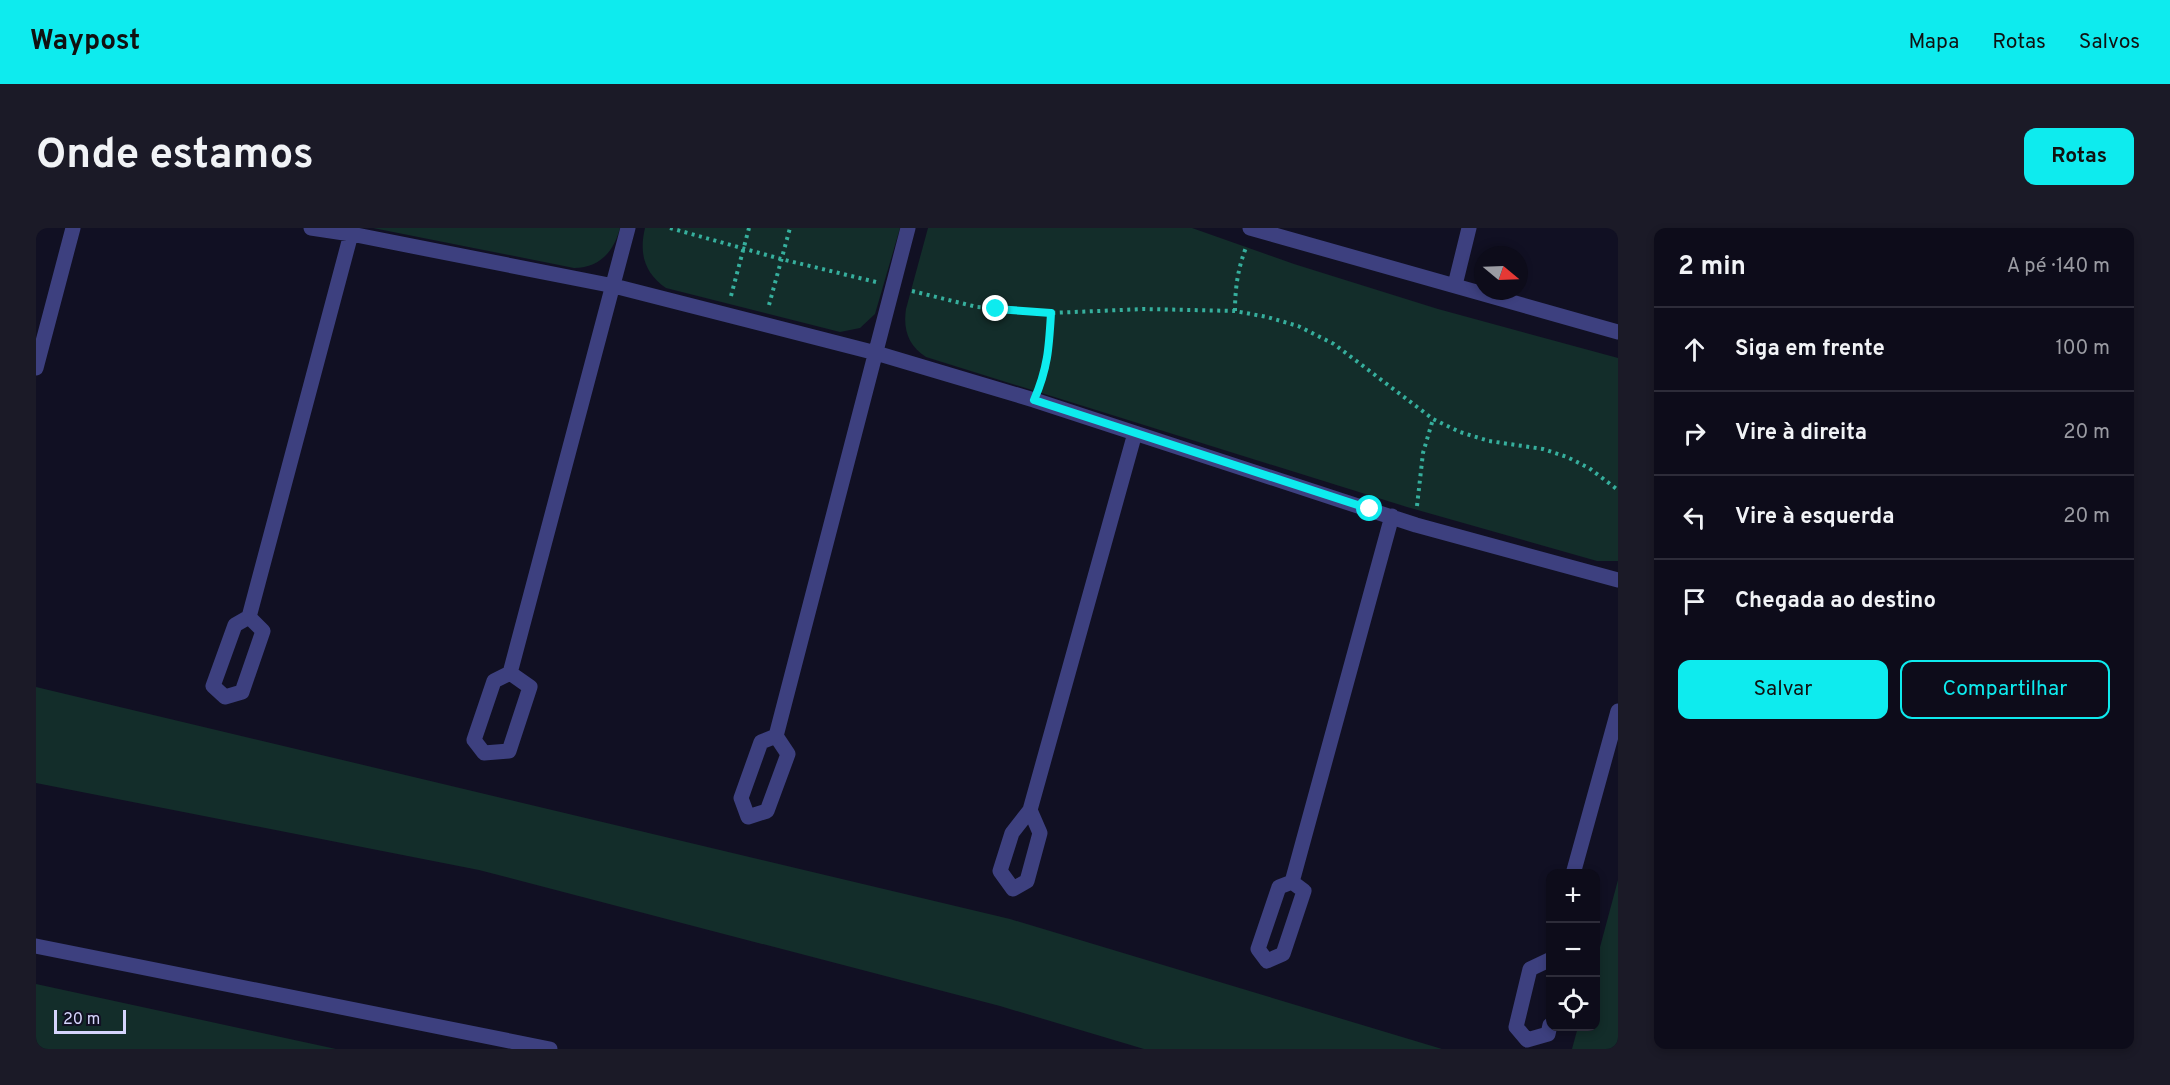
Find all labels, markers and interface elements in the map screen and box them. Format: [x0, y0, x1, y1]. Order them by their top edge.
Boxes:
text: Waypost [30, 24, 140, 60]
text: Mapa [1909, 29, 1959, 56]
text: Rotas [1992, 29, 2046, 56]
text: Salvos [2079, 29, 2140, 56]
button: Rotas [2024, 128, 2134, 185]
text: Onde estamos [36, 130, 314, 183]
north arrow [1474, 246, 1528, 300]
text: 2 min [1678, 251, 1746, 284]
text: A pé · 140 m [2007, 254, 2110, 280]
route end [982, 295, 1008, 321]
icon: ahead [1678, 333, 1711, 366]
text: Siga em frente [1735, 336, 1885, 363]
text: 100 m [2055, 336, 2110, 362]
icon: right [1678, 417, 1711, 450]
text: Vire à direita [1735, 420, 1867, 447]
text: 20 m [2063, 420, 2110, 446]
route start [1356, 495, 1382, 521]
icon: left [1678, 501, 1711, 534]
text: Vire à esquerda [1735, 504, 1894, 531]
text: 20 m [2063, 504, 2110, 530]
icon: arrive [1678, 585, 1711, 618]
text: Chegada ao destino [1735, 588, 1936, 615]
button: Salvar [1678, 660, 1888, 719]
button: Compartilhar [1900, 660, 2110, 719]
map controls [1546, 869, 1600, 1031]
button: + [1546, 869, 1600, 923]
button: − [1546, 923, 1600, 977]
button: locate [1546, 977, 1600, 1031]
scale bar [54, 1007, 126, 1034]
text: 20 m [63, 1010, 100, 1030]

